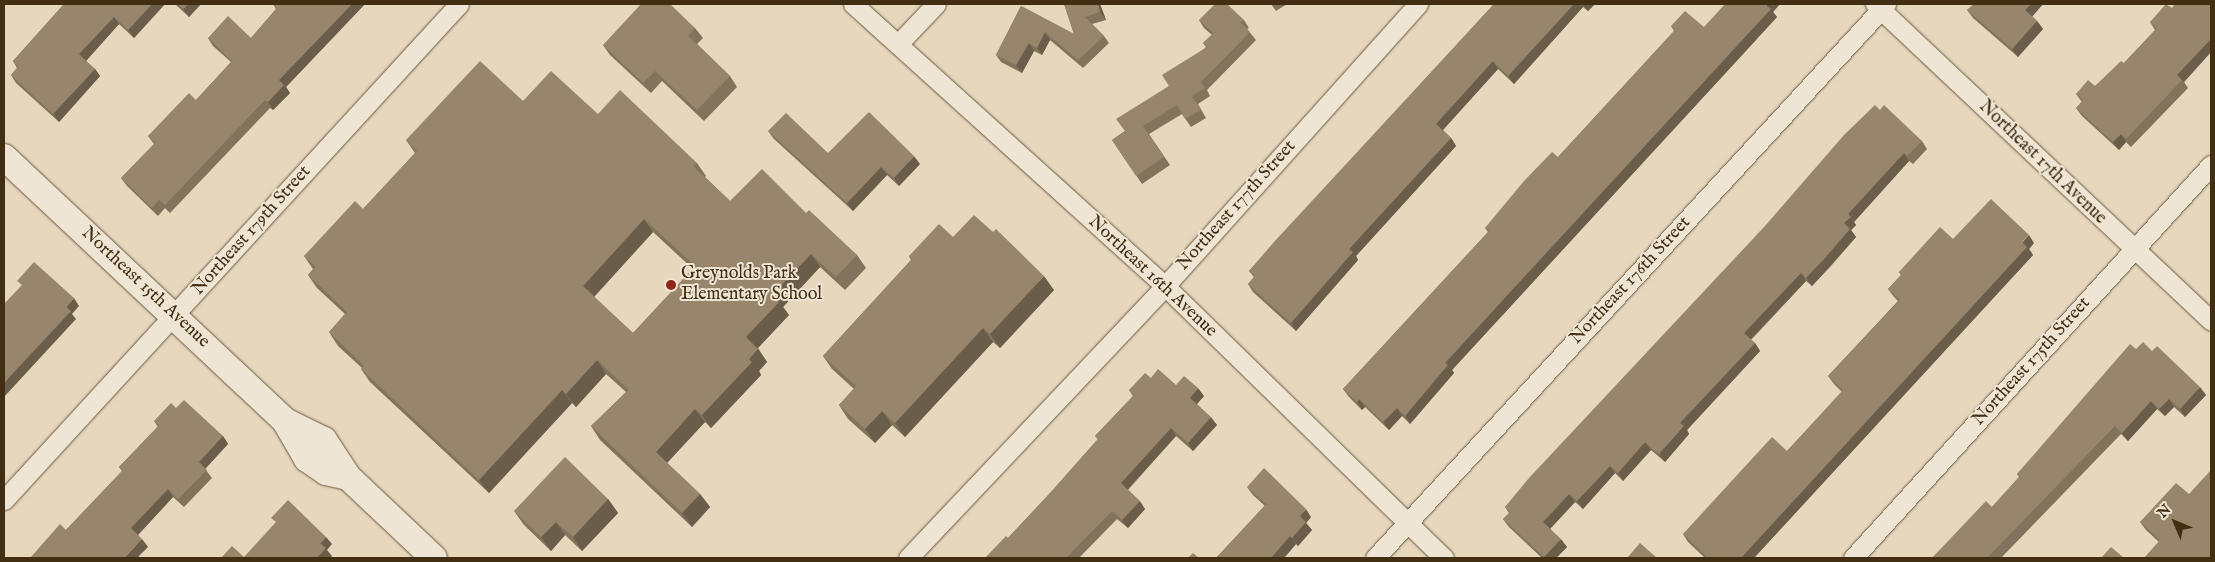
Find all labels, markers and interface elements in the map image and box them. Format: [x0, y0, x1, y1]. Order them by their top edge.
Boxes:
street label: Northeast 17th Avenue [1974, 96, 2110, 230]
street label: Northeast 177th Street [1173, 137, 1301, 275]
street label: Northeast 179th Street [188, 162, 316, 300]
street label: Northeast 16th Avenue [1083, 212, 1221, 342]
street label: Northeast 176th Street [1566, 213, 1696, 349]
street label: Northeast 15th Avenue [76, 223, 214, 353]
place label: Greynolds Park Elementary School [681, 264, 822, 306]
marker: Greynolds Park Elementary School [665, 279, 677, 291]
street label: Northeast 175th Street [1969, 293, 2095, 431]
north arrow [2150, 497, 2200, 547]
text: N [2154, 501, 2175, 522]

